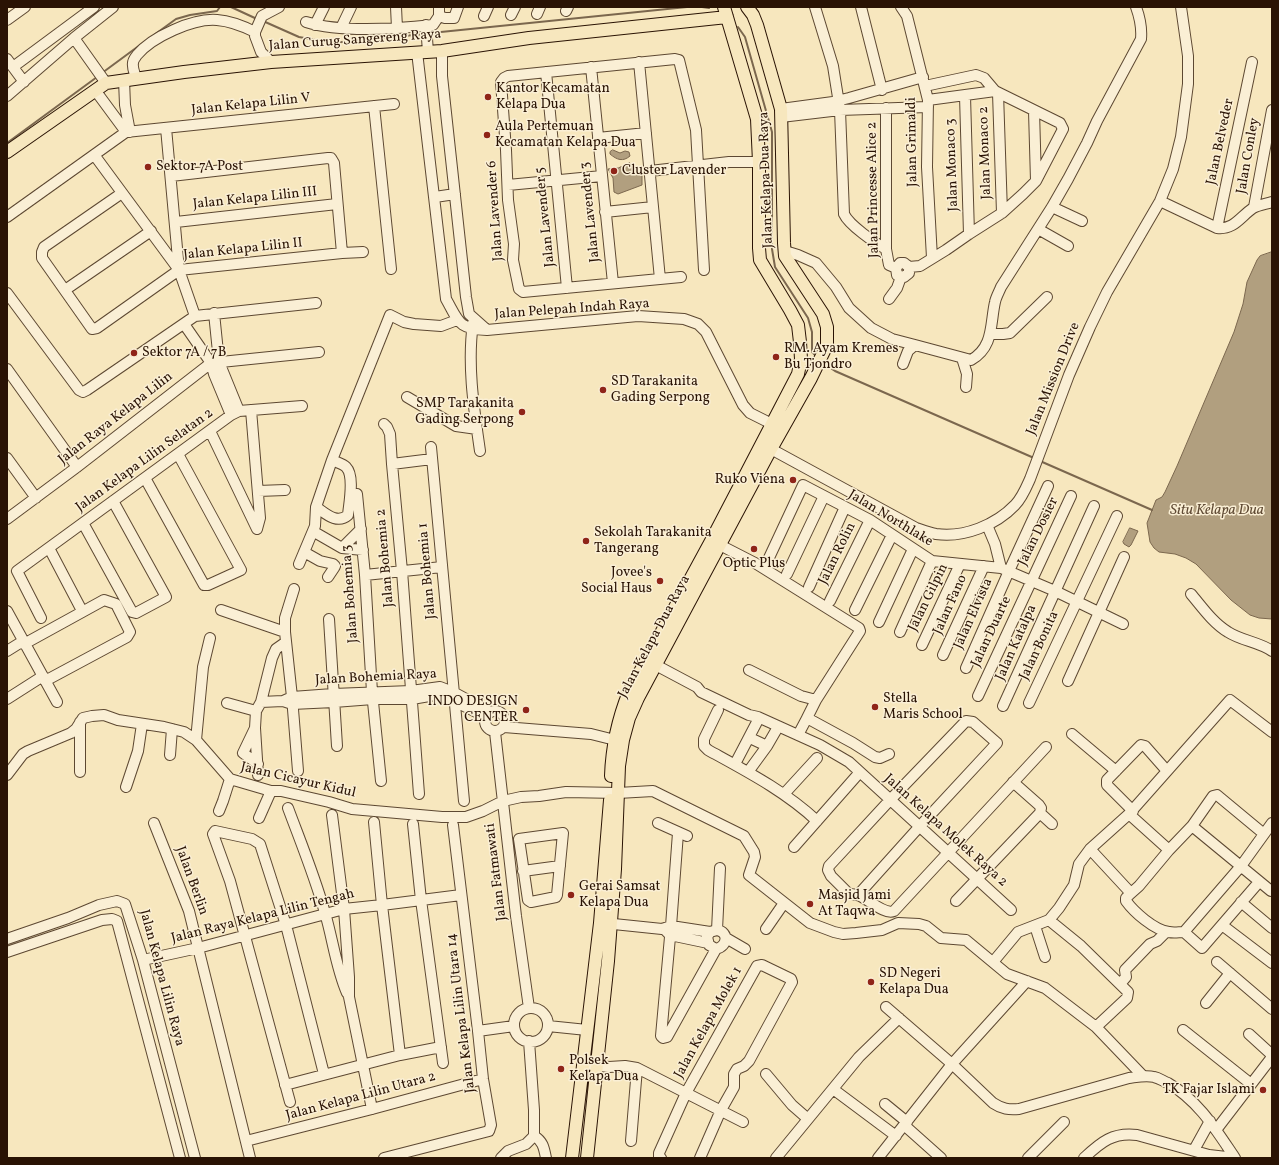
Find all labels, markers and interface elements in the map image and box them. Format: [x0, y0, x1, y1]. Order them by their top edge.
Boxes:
street label: Jalan Curug Sangereng Raya [268, 27, 442, 55]
place label: Kantor Kecamatan Kelapa Dua [496, 81, 610, 114]
street label: Jalan Kelapa Lilin V [191, 90, 311, 120]
marker: Kantor Kecamatan Kelapa Dua [483, 92, 493, 102]
street label: Jalan Grimaldi [904, 97, 922, 187]
street label: Jalan Belveder [1204, 97, 1238, 187]
street label: Jalan Monaco 2 [976, 106, 996, 200]
street label: Jalan Kelapa Dua Raya [756, 111, 778, 249]
street label: Jalan Conley [1234, 117, 1264, 195]
street label: Jalan Monaco 3 [943, 118, 963, 212]
place label: Aula Pertemuan Kecamatan Kelapa Dua [495, 119, 636, 152]
street label: Jalan Princesse Alice 2 [864, 122, 884, 258]
marker: Aula Pertemuan Kecamatan Kelapa Dua [482, 130, 492, 140]
place label: Sektor 7A Post [156, 159, 243, 175]
street label: Jalan Lavender 6 [484, 160, 508, 262]
street label: Jalan Lavender 3 [577, 161, 605, 263]
marker: Sektor 7A Post [143, 162, 153, 172]
place label: Cluster Lavender [622, 163, 726, 179]
street label: Jalan Lavender 5 [532, 166, 560, 268]
marker: Cluster Lavender [609, 166, 619, 176]
street label: Jalan Kelapa Lilin III [192, 184, 318, 214]
street label: Jalan Kelapa Lilin II [182, 235, 304, 265]
street label: Jalan Pelepah Indah Raya [494, 296, 650, 324]
street label: Jalan Mission Drive [1024, 320, 1084, 438]
place label: RM. Ayam Kremes Bu Tjondro [784, 341, 898, 374]
place label: Sektor 7A / 7B [142, 345, 226, 361]
marker: Sektor 7A / 7B [129, 348, 139, 358]
marker: RM. Ayam Kremes Bu Tjondro [771, 352, 781, 362]
street label: Jalan Raya Kelapa Lilin [55, 369, 177, 469]
place label: SD Tarakanita Gading Serpong [611, 374, 710, 406]
marker: SD Tarakanita Gading Serpong [598, 385, 608, 395]
place label: SMP Tarakanita Gading Serpong [415, 396, 514, 428]
street label: Jalan Kelapa Lilin Selatan 2 [73, 405, 217, 517]
marker: SMP Tarakanita Gading Serpong [517, 407, 527, 417]
place label: Ruko Viena [715, 472, 785, 488]
marker: Ruko Viena [788, 475, 798, 485]
street label: Jalan Northlake [845, 487, 935, 551]
street label: Jalan Dosier [1015, 495, 1063, 569]
water label: Situ Kelapa Dua [1170, 502, 1264, 520]
street label: Jalan Bohemia 2 [373, 508, 399, 608]
street label: Jalan Rolin [816, 520, 860, 588]
street label: Jalan Bohemia 1 [415, 522, 441, 620]
place label: Sekolah Tarakanita Tangerang [594, 525, 712, 558]
marker: Sekolah Tarakanita Tangerang [581, 536, 591, 546]
street label: Jalan Bohemia 3 [339, 544, 363, 644]
marker: Optic Plus [749, 544, 759, 554]
place label: Optic Plus [723, 556, 785, 572]
street label: Jalan Gilpin [905, 561, 953, 635]
place label: Jovee's Social Haus [581, 565, 652, 598]
street label: Jalan Fano [930, 572, 972, 638]
street label: Jalan Kelapa Dua Raya [615, 573, 695, 701]
marker: Jovee's Social Haus [655, 576, 665, 586]
street label: Jalan Elvista [951, 576, 997, 652]
street label: Jalan Duarte [968, 594, 1016, 670]
street label: Jalan Katalpa [993, 602, 1041, 684]
street label: Jalan Bonita [1017, 609, 1063, 683]
street label: Jalan Bohemia Raya [315, 666, 437, 690]
place label: Stella Maris School [883, 691, 963, 724]
place label: INDO DESIGN CENTER [427, 694, 518, 726]
marker: Stella Maris School [870, 702, 880, 712]
marker: INDO DESIGN CENTER [521, 705, 531, 715]
street label: Jalan Cicayur Kidul [239, 760, 357, 802]
street label: Jalan Kelapa Molek Raya 2 [880, 771, 1010, 891]
street label: Jalan Fatmawati [483, 822, 511, 922]
street label: Jalan Berlin [171, 844, 211, 918]
place label: Gerai Samsat Kelapa Dua [579, 879, 660, 912]
street label: Jalan Raya Kelapa Lilin Tengah [170, 886, 356, 948]
place label: Masjid Jami At Taqwa [818, 888, 891, 920]
marker: Gerai Samsat Kelapa Dua [566, 890, 576, 900]
marker: Masjid Jami At Taqwa [805, 899, 815, 909]
street label: Jalan Kelapa Lilin Raya [135, 908, 187, 1048]
street label: Jalan Kelapa Lilin Utara 14 [444, 932, 480, 1094]
street label: Jalan Kelapa Molek 1 [671, 964, 747, 1082]
place label: SD Negeri Kelapa Dua [879, 966, 949, 998]
marker: SD Negeri Kelapa Dua [866, 977, 876, 987]
place label: Polsek Kelapa Dua [569, 1053, 639, 1086]
marker: Polsek Kelapa Dua [556, 1064, 566, 1074]
street label: Jalan Kelapa Lilin Utara 2 [284, 1069, 438, 1125]
place label: TK Fajar Islami [1162, 1082, 1255, 1098]
marker: TK Fajar Islami [1258, 1085, 1268, 1095]

